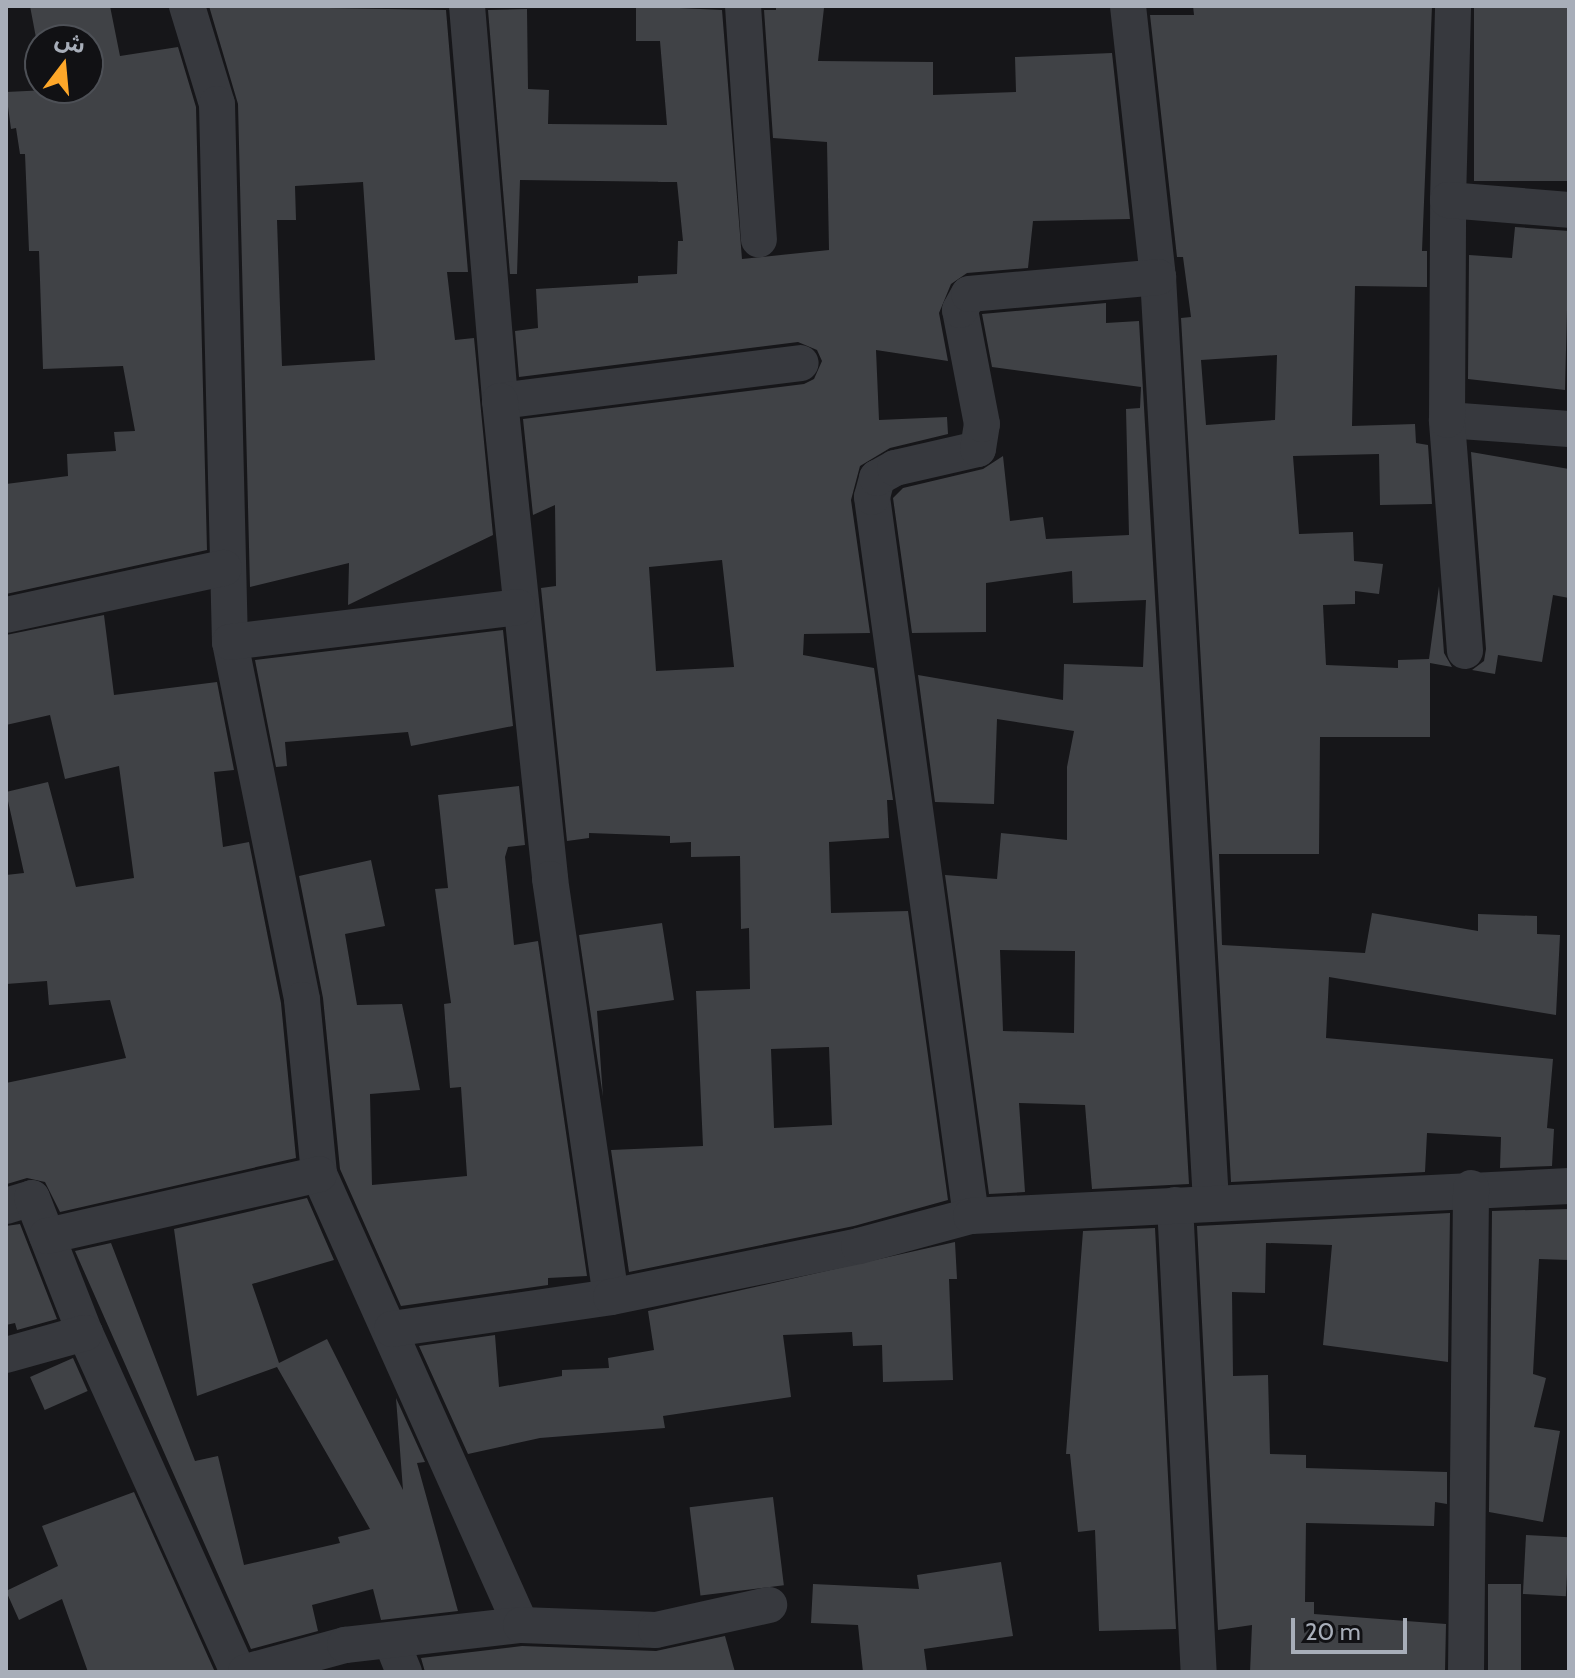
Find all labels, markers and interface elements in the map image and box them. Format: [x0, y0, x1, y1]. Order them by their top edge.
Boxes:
north arrow [24, 24, 104, 104]
text: ش [52, 25, 88, 60]
scale bar [1295, 1602, 1411, 1652]
text: 20 m [1305, 1617, 1361, 1646]

